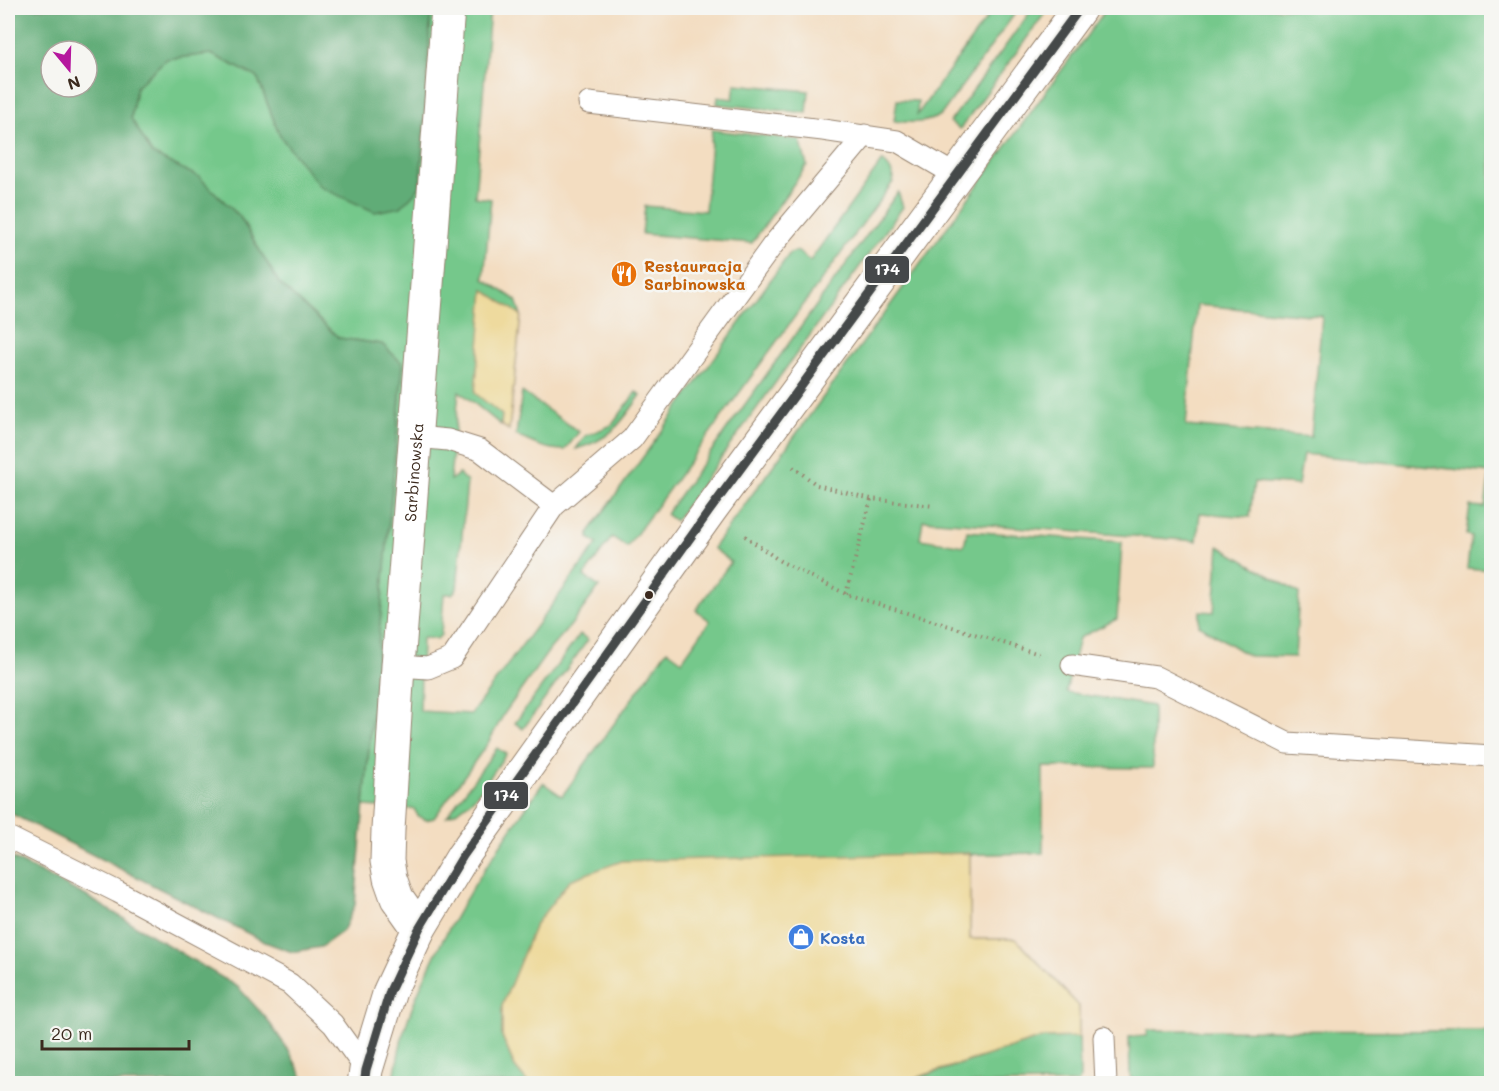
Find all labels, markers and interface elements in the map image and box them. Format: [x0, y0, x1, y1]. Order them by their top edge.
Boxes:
north arrow [39, 39, 99, 99]
text: N [65, 72, 83, 96]
place label: Restauracja Sarbinowska [644, 255, 746, 294]
line badge: 174 [864, 255, 910, 284]
text: 174 [874, 258, 900, 279]
restaurant icon: Restauracja Sarbinowska [609, 259, 639, 289]
street label: Sarbinowska [398, 422, 427, 523]
unlabelled marker [643, 589, 655, 601]
line badge: 174 [483, 781, 529, 810]
text: 174 [493, 784, 519, 805]
shop icon: Kosta [786, 922, 816, 952]
place label: Kosta [820, 927, 865, 948]
scale bar [42, 1013, 189, 1051]
text: 20 m [51, 1021, 92, 1045]

